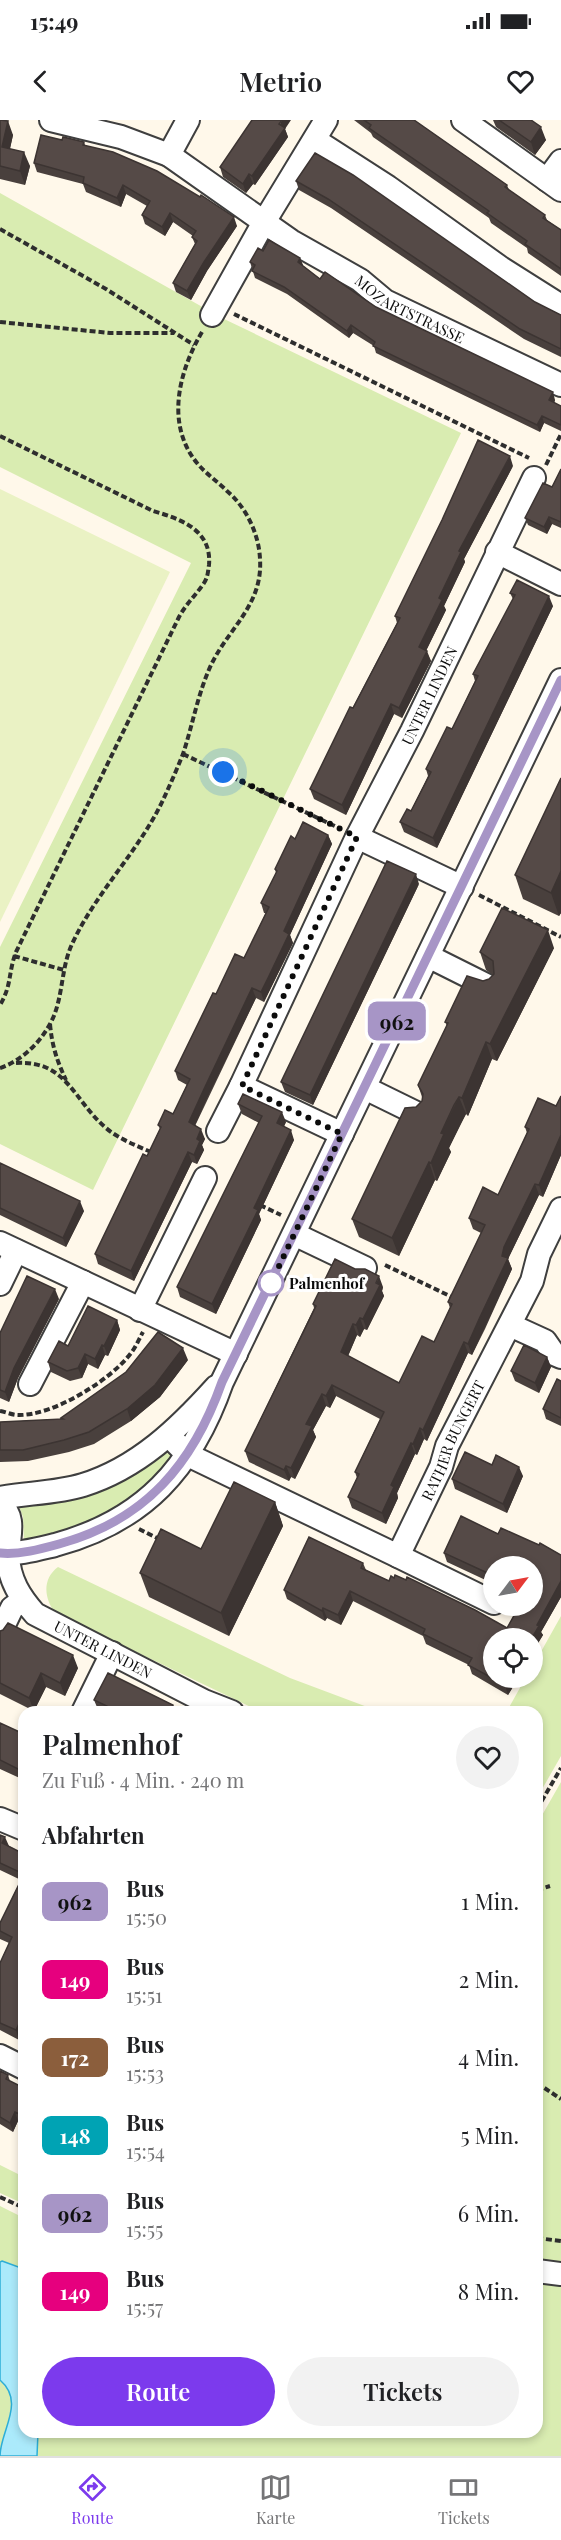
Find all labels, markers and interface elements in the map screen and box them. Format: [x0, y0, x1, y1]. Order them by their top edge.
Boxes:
text: 15:49 [30, 6, 78, 36]
text: Metrio [239, 63, 322, 99]
icon: back [24, 65, 57, 98]
icon: heart [504, 65, 537, 98]
street label: MOZARTSTRASSE [351, 270, 468, 348]
street label: UNTER LINDEN [396, 642, 462, 748]
your location [208, 757, 238, 787]
line badge: 962 [362, 1002, 432, 1040]
text: 962 [380, 1007, 414, 1035]
marker: Palmenhof [258, 1270, 284, 1296]
place label: Palmenhof [289, 1273, 366, 1293]
street label: RATHER BUNGERT [416, 1377, 489, 1504]
north arrow [483, 1556, 543, 1616]
map controls [483, 1556, 543, 1688]
street label: UNTER LINDEN [51, 1616, 156, 1683]
button: locate [483, 1628, 543, 1688]
text: Palmenhof [42, 1725, 180, 1762]
button: heart [456, 1726, 519, 1789]
text: Zu Fuß · 4 Min. · 240 m [42, 1766, 244, 1793]
text: Abfahrten [42, 1820, 145, 1850]
text: Bus [126, 1873, 164, 1903]
text: 1 Min. [461, 1886, 519, 1916]
text: 962 [58, 1887, 92, 1915]
text: 15:50 [126, 1903, 167, 1930]
text: Bus [126, 1951, 164, 1981]
text: 2 Min. [459, 1964, 519, 1994]
text: 149 [60, 1965, 90, 1993]
text: 15:51 [126, 1981, 162, 2008]
text: Bus [126, 2029, 164, 2059]
text: 4 Min. [458, 2042, 519, 2072]
text: 172 [61, 2043, 89, 2071]
text: 15:53 [126, 2059, 164, 2086]
text: Bus [126, 2107, 164, 2137]
text: 5 Min. [460, 2120, 519, 2150]
text: 148 [60, 2121, 90, 2149]
text: 15:54 [126, 2137, 165, 2164]
text: Bus [126, 2185, 164, 2215]
text: 6 Min. [458, 2198, 519, 2228]
text: 962 [58, 2199, 92, 2227]
text: 15:55 [126, 2215, 163, 2242]
text: Bus [126, 2263, 164, 2293]
text: 8 Min. [458, 2276, 519, 2306]
text: 149 [60, 2277, 90, 2305]
text: 15:57 [126, 2293, 163, 2320]
button: Route [42, 2357, 275, 2426]
button: Tickets [287, 2357, 519, 2426]
tab: Route [71, 2471, 114, 2528]
tab: Karte [256, 2471, 295, 2528]
tab: Tickets [438, 2471, 490, 2528]

